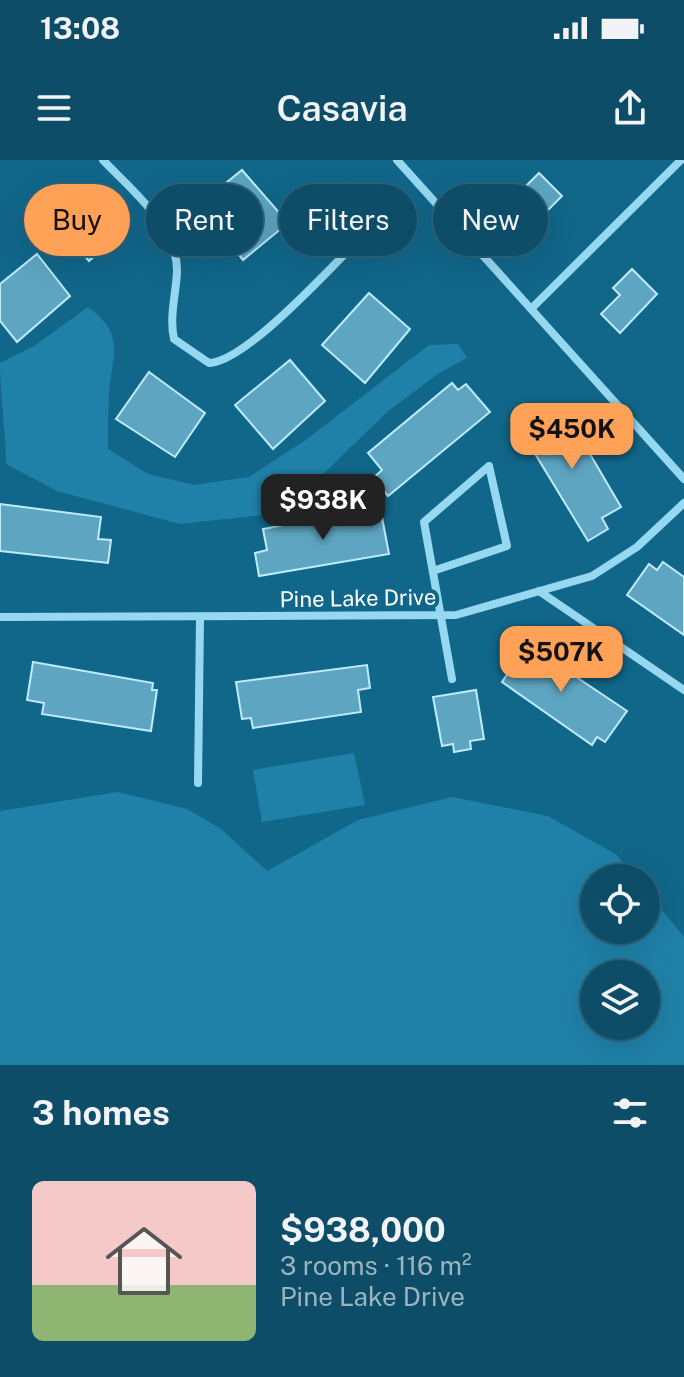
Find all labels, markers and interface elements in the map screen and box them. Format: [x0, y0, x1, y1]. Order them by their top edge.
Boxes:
text: 13:08 [40, 10, 120, 46]
icon: menu [32, 86, 76, 130]
icon: share [608, 86, 652, 130]
text: Casavia [276, 87, 408, 129]
chip: Buy [24, 184, 130, 256]
chip: Rent [146, 184, 263, 256]
chip: Filters [279, 184, 417, 256]
chip: New [433, 184, 548, 256]
pin: $450K [516, 403, 628, 471]
text: $450K [528, 413, 616, 444]
pin: $938K [267, 474, 379, 542]
text: $938K [279, 484, 367, 515]
street label: Pine Lake Drive [279, 584, 437, 612]
pin: $507K [505, 626, 617, 694]
text: $507K [518, 636, 604, 667]
map controls [580, 864, 660, 1040]
button: locate [580, 864, 660, 944]
button: layers [580, 960, 660, 1040]
icon: filters [608, 1091, 652, 1135]
text: 3 homes [32, 1093, 170, 1133]
text: $938,000 [280, 1210, 446, 1250]
icon: home [96, 1213, 192, 1309]
text: 3 rooms · 116 m² [280, 1250, 472, 1281]
text: Pine Lake Drive [280, 1281, 465, 1312]

